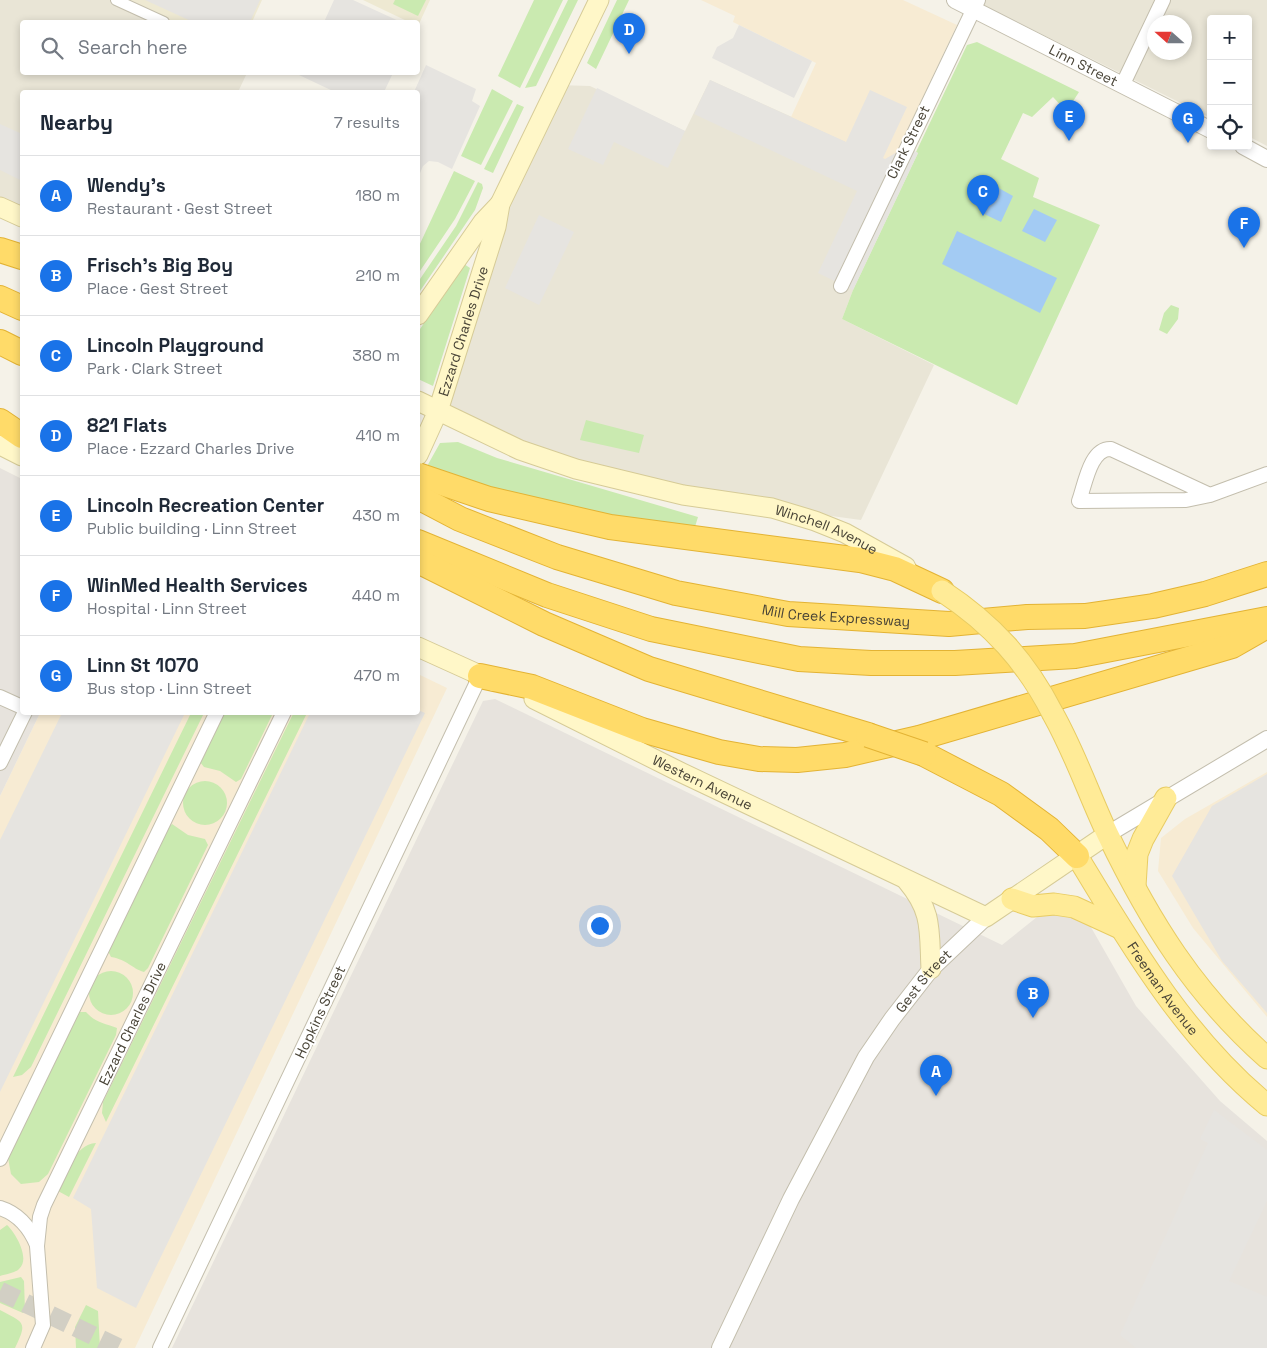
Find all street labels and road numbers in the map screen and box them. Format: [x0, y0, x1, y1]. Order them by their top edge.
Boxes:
street label: Linn Street [1046, 40, 1121, 90]
street label: Clark Street [882, 102, 934, 182]
street label: Ezzard Charles Drive [434, 264, 492, 398]
street label: Winchell Avenue [773, 501, 881, 558]
street label: Mill Creek Expressway [761, 600, 911, 631]
street label: Western Avenue [649, 751, 755, 814]
street label: Freeman Avenue [1123, 938, 1203, 1039]
street label: Gest Street [891, 945, 955, 1016]
street label: Ezzard Charles Drive [95, 959, 170, 1088]
street label: Hopkins Street [291, 963, 349, 1061]

